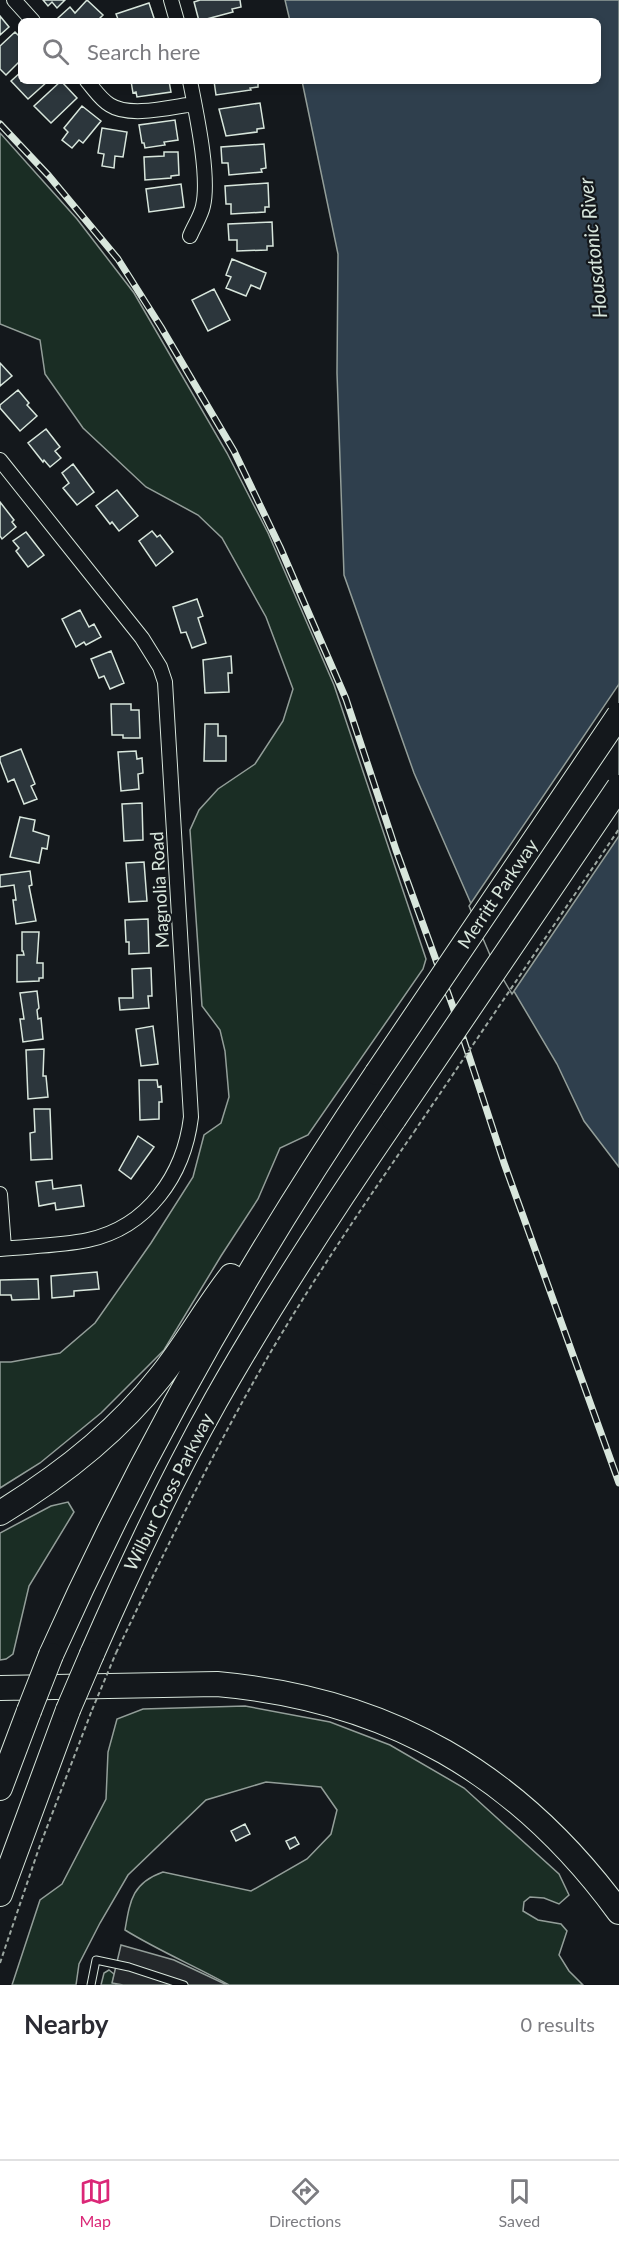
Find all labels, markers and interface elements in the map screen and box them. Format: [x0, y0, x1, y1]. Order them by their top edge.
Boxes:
search box [18, 18, 601, 84]
icon: search [39, 35, 72, 68]
text: Search here [87, 38, 200, 65]
water label: Housatonic River [573, 175, 611, 320]
street label: Magnolia Road [145, 831, 173, 949]
street label: Merritt Parkway [452, 834, 542, 952]
street label: Wilbur Cross Parkway [119, 1408, 218, 1574]
text: Nearby [24, 2008, 109, 2040]
text: 0 results [520, 2012, 595, 2036]
tab: Map [79, 2175, 112, 2230]
tab: Directions [269, 2175, 341, 2230]
tab: Saved [499, 2175, 540, 2230]

